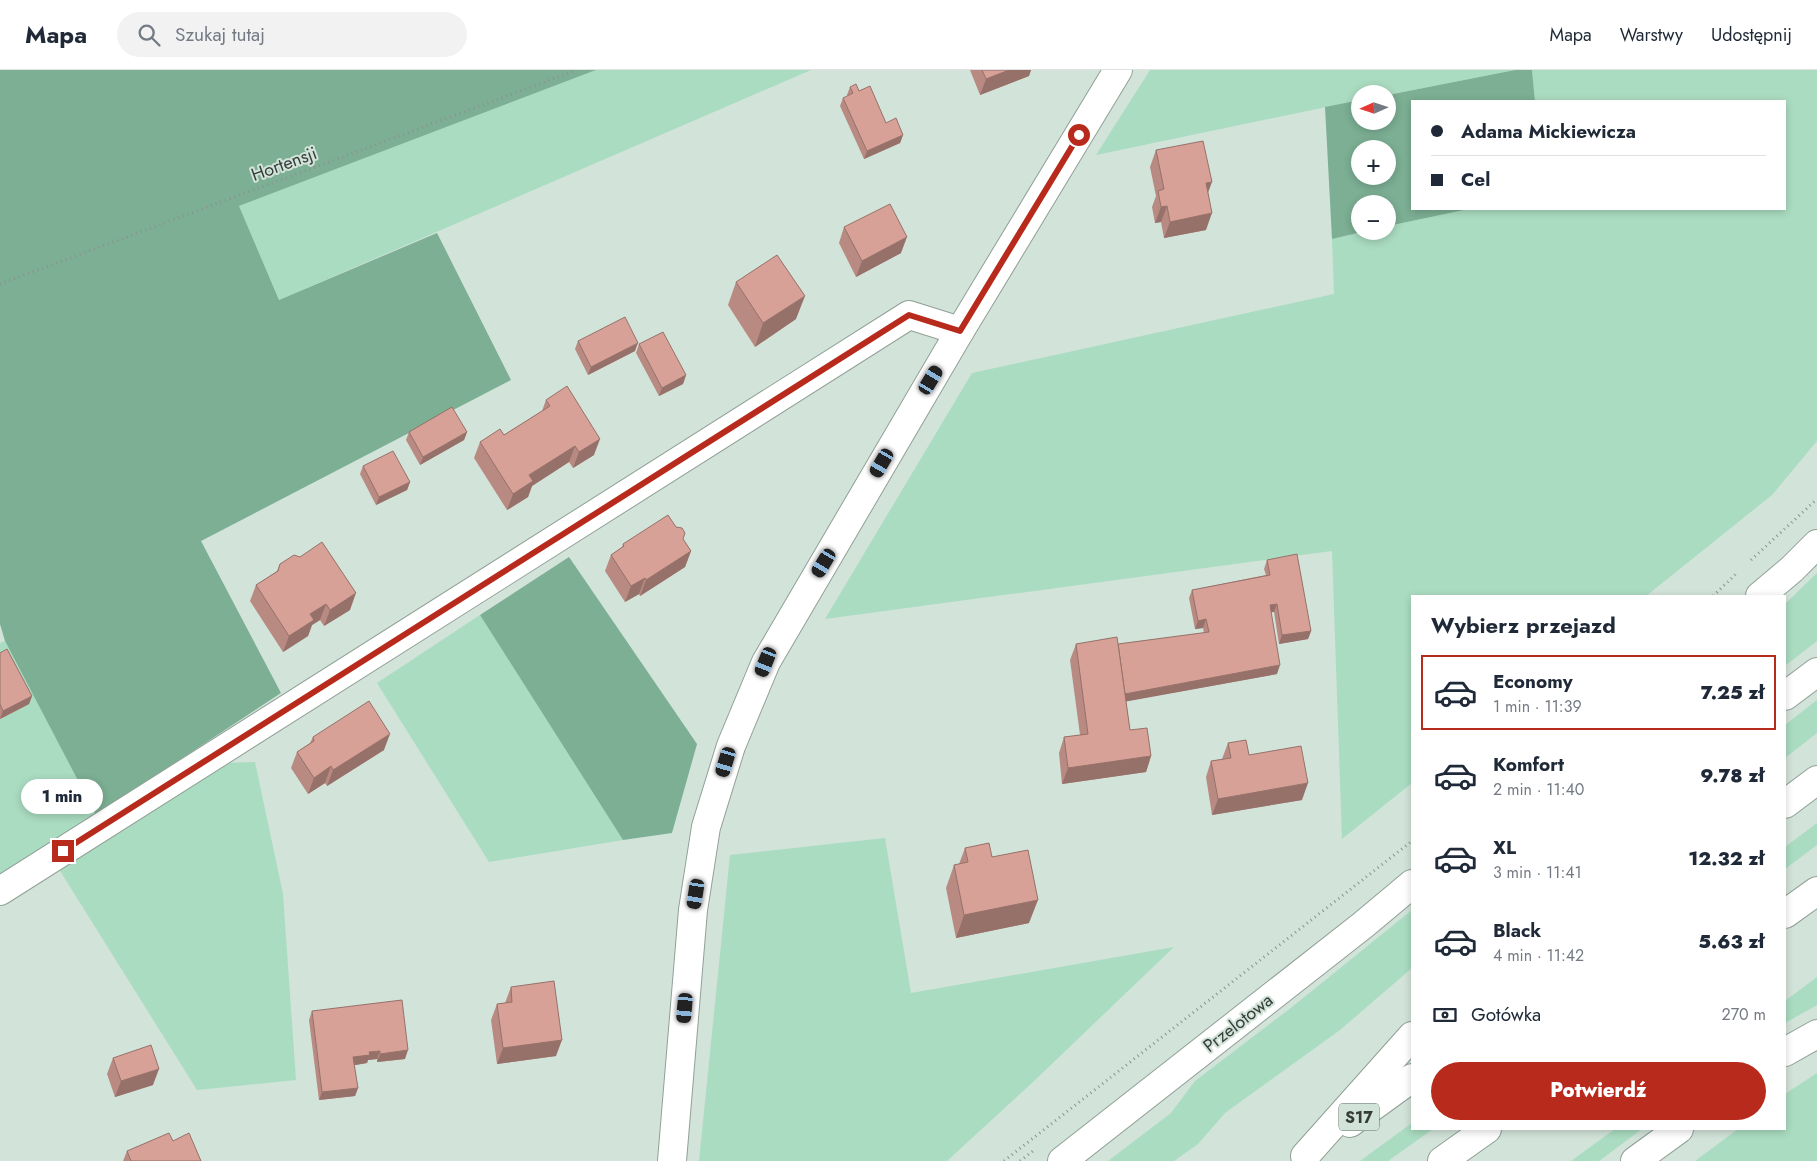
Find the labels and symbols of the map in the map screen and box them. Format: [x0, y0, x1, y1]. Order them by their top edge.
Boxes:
north arrow [1351, 85, 1396, 130]
route start [1068, 124, 1090, 146]
street label: Hortensji [247, 140, 321, 188]
car [916, 363, 945, 397]
car [868, 446, 895, 480]
car [809, 546, 838, 580]
car [753, 645, 778, 679]
car [714, 745, 737, 779]
callout: 1 min [22, 778, 104, 814]
route end [52, 840, 74, 862]
car [686, 878, 705, 910]
street label: Przelotowa [1198, 987, 1278, 1059]
car [676, 992, 693, 1024]
road number: S17 [1339, 1104, 1379, 1130]

